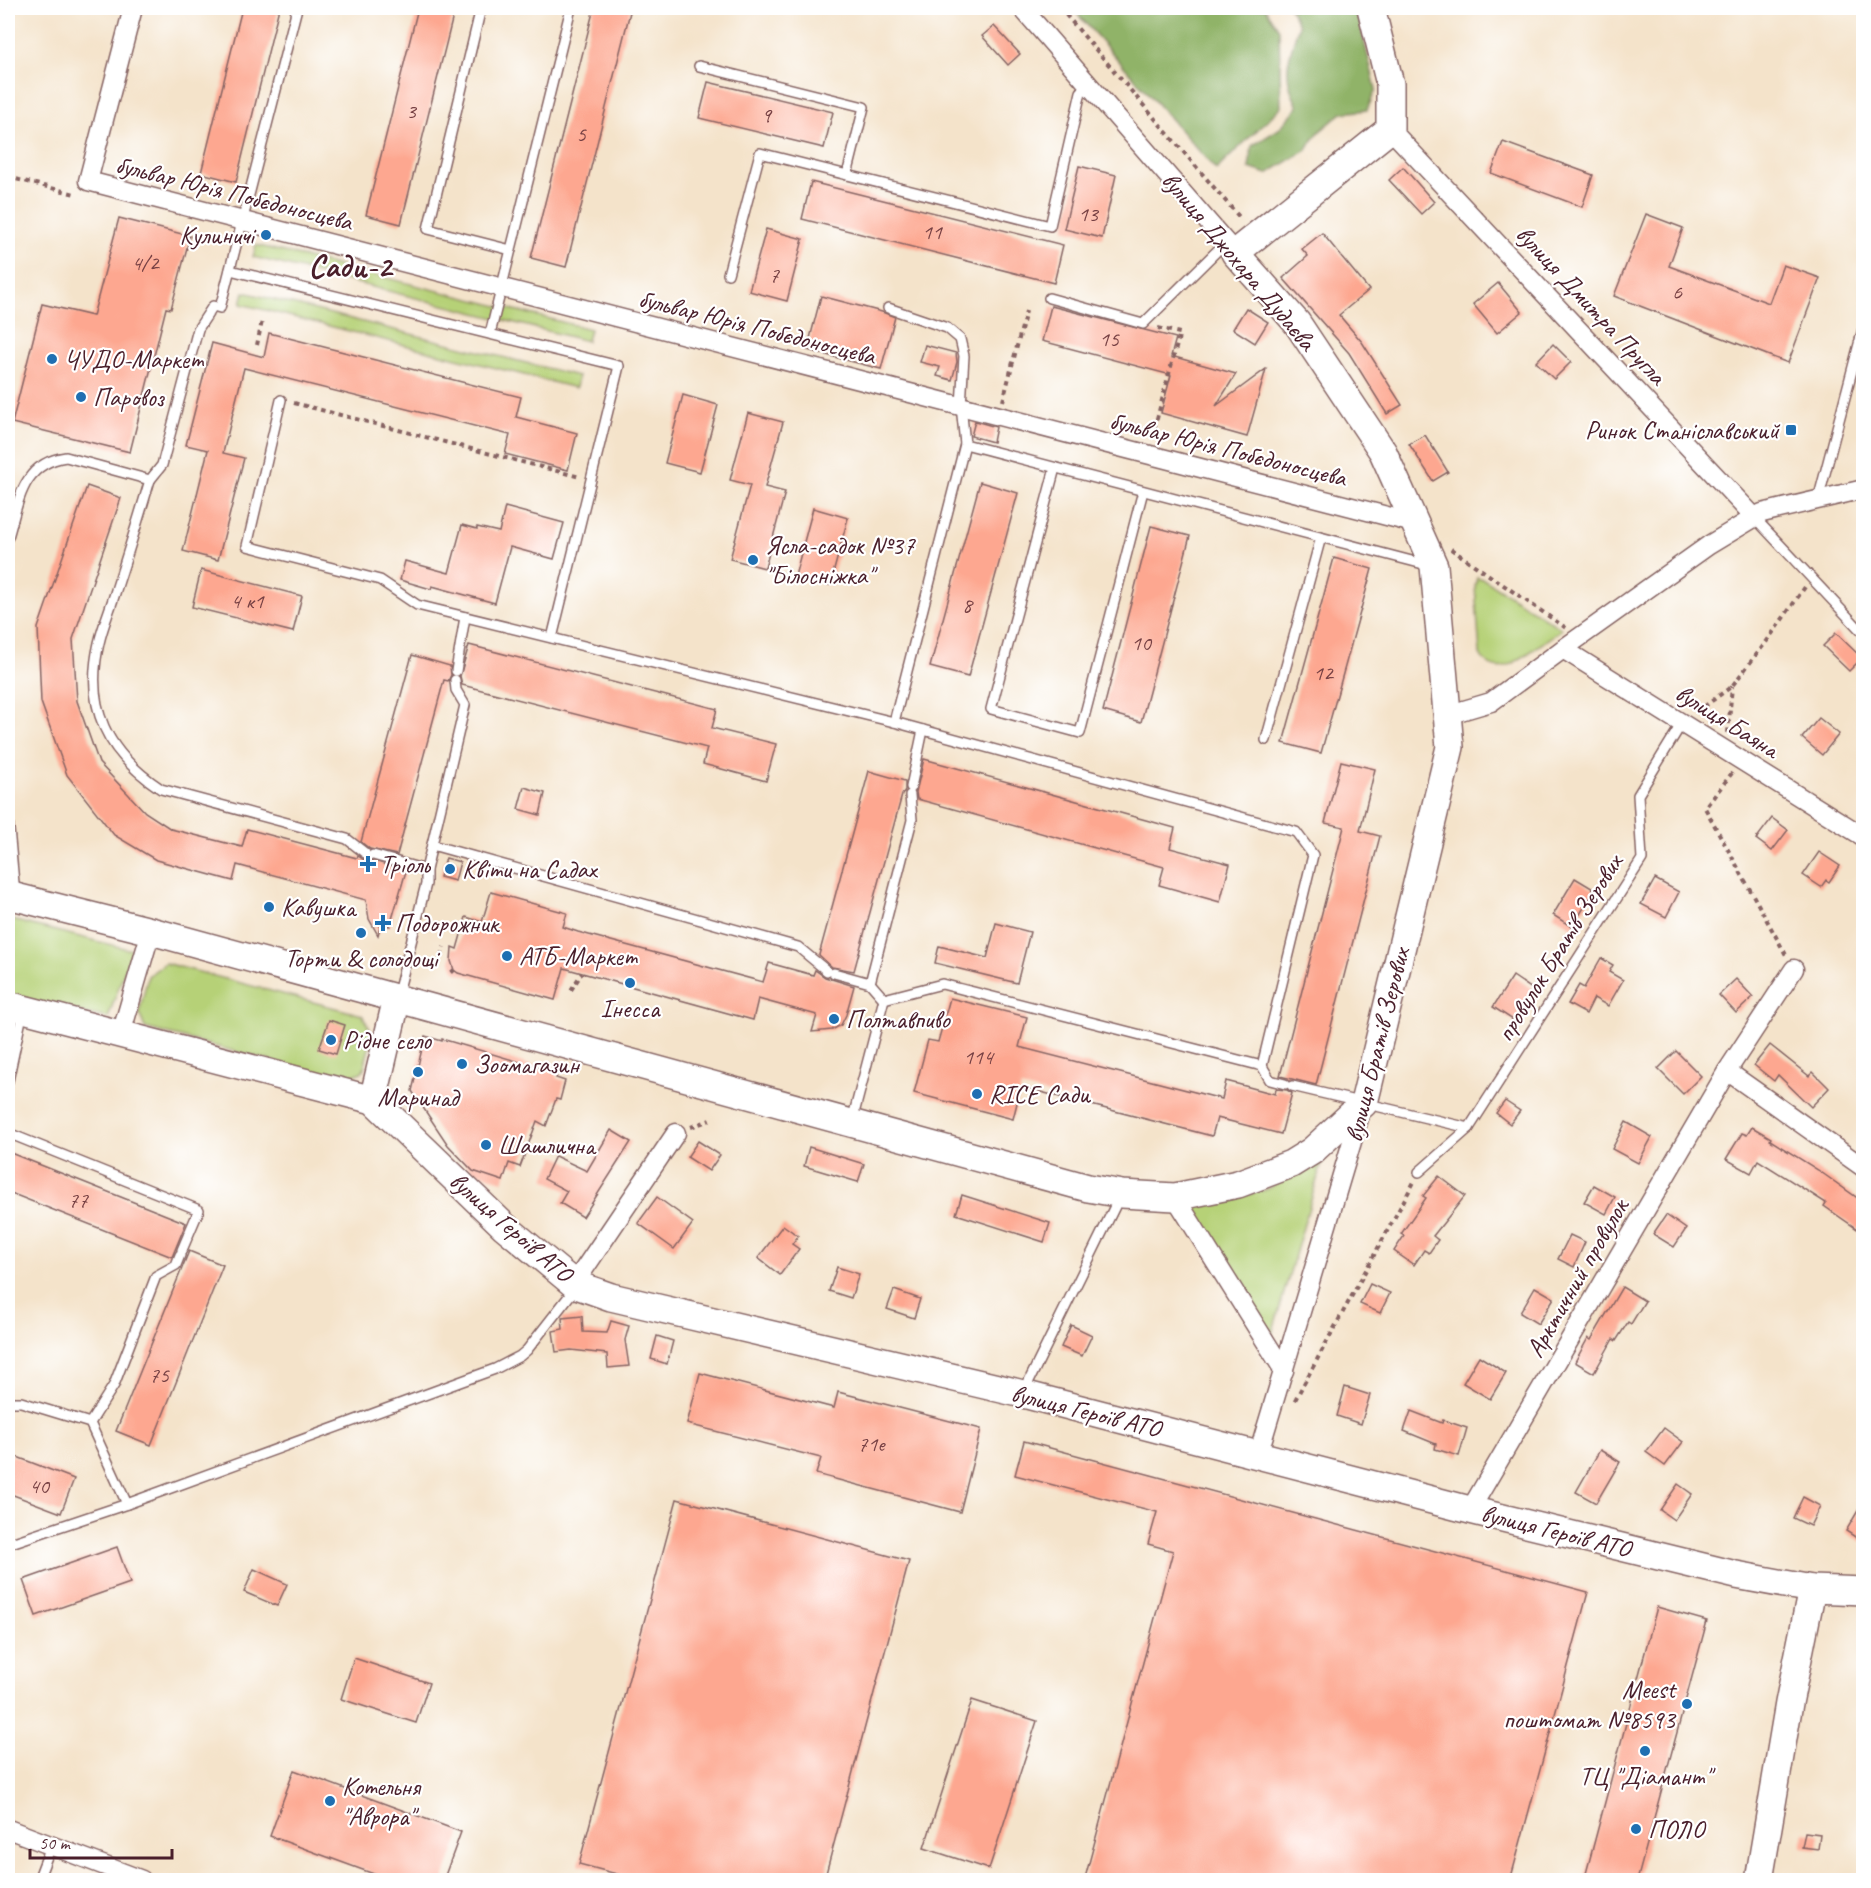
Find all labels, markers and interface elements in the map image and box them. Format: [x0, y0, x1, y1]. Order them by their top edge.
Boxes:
house number: 3 [406, 97, 418, 125]
house number: 9 [761, 101, 773, 129]
house number: 5 [576, 120, 587, 148]
street label: бульвар Юрія Побєдоносцева [112, 148, 357, 239]
street label: вулиця Джохара Дудаєва [1154, 165, 1325, 359]
house number: 13 [1078, 200, 1100, 228]
house number: 11 [922, 218, 943, 246]
street label: вулиця Дмитра Пругла [1509, 218, 1675, 393]
place label: Кулиничі [180, 219, 257, 252]
marker: Кулиничі [259, 228, 273, 242]
district label: Сади-2 [309, 246, 394, 287]
house number: 4/2 [131, 249, 161, 277]
house number: 7 [769, 261, 780, 289]
house number: 6 [1672, 278, 1683, 306]
street label: бульвар Юрія Побєдоносцева [635, 282, 880, 373]
house number: 15 [1099, 325, 1120, 353]
place label: ЧУДО-Маркет [64, 343, 205, 376]
marker: ЧУДО-Маркет [45, 352, 59, 366]
place label: Паровоз [93, 381, 166, 414]
marker: Паровоз [74, 390, 88, 404]
street label: бульвар Юрія Побєдоносцева [1106, 404, 1351, 495]
place label: Ринок Станіславський [1585, 414, 1781, 447]
marker: Ринок Станіславський [1784, 423, 1798, 437]
place label: Ясла-садок №37 "Білосніжка" [765, 529, 916, 592]
marker: Ясла-садок №37 "Білосніжка" [746, 553, 760, 567]
house number: 4 к1 [230, 587, 265, 615]
house number: 8 [962, 591, 974, 619]
house number: 10 [1131, 629, 1153, 657]
house number: 12 [1313, 659, 1335, 687]
street label: вулиця Баяна [1669, 676, 1787, 767]
street label: провулок Братів Зерових [1488, 847, 1631, 1048]
place label: Тріоль [380, 848, 431, 881]
place label: Квіти на Садах [462, 853, 599, 886]
marker: Тріоль [361, 857, 375, 871]
marker: Квіти на Садах [443, 862, 457, 876]
place label: Кавушка [281, 891, 357, 924]
marker: Кавушка [262, 900, 276, 914]
place label: Подорожник [395, 907, 501, 940]
marker: Подорожник [376, 916, 390, 930]
marker: Торти & солодощі [354, 926, 368, 940]
place label: АТБ-Маркет [519, 940, 639, 973]
place label: Торти & солодощі [284, 942, 441, 975]
street label: вулиця Братів Зерових [1337, 943, 1418, 1145]
marker: АТБ-Маркет [500, 949, 514, 963]
marker: Інесса [623, 976, 637, 990]
place label: Інесса [601, 992, 661, 1025]
place label: Полтавпиво [846, 1003, 951, 1036]
marker: Полтавпиво [827, 1012, 841, 1026]
place label: Рідне село [343, 1024, 433, 1057]
marker: Рідне село [324, 1033, 338, 1047]
house number: 114 [963, 1043, 995, 1071]
place label: Зоомагазин [474, 1048, 580, 1081]
marker: Зоомагазин [455, 1057, 469, 1071]
marker: Маринад [411, 1065, 425, 1079]
place label: RICE Сади [989, 1078, 1091, 1111]
place label: Маринад [378, 1081, 461, 1114]
marker: RICE Сади [970, 1087, 984, 1101]
place label: Шашлична [498, 1129, 597, 1162]
marker: Шашлична [479, 1138, 493, 1152]
street label: вулиця Героїв АТО [443, 1164, 582, 1292]
house number: 77 [68, 1186, 89, 1214]
street label: Арктичний провулок [1518, 1191, 1637, 1363]
house number: 75 [149, 1361, 170, 1389]
street label: вулиця Героїв АТО [1008, 1377, 1167, 1446]
house number: 71е [858, 1430, 886, 1458]
house number: 40 [29, 1472, 51, 1500]
street label: вулиця Героїв АТО [1478, 1497, 1637, 1566]
place label: Meest поштомат №8593 [1503, 1673, 1677, 1736]
marker: Meest поштомат №8593 [1680, 1697, 1694, 1711]
marker: ТЦ "Діамант" [1638, 1744, 1652, 1758]
place label: ТЦ "Діамант" [1579, 1760, 1716, 1793]
place label: Котельня "Аврора" [342, 1770, 422, 1833]
marker: Котельня "Аврора" [323, 1794, 337, 1808]
place label: ПОЛО [1648, 1813, 1707, 1846]
scale bar [30, 1822, 172, 1860]
marker: ПОЛО [1629, 1822, 1643, 1836]
text: 50 m [39, 1832, 72, 1854]

